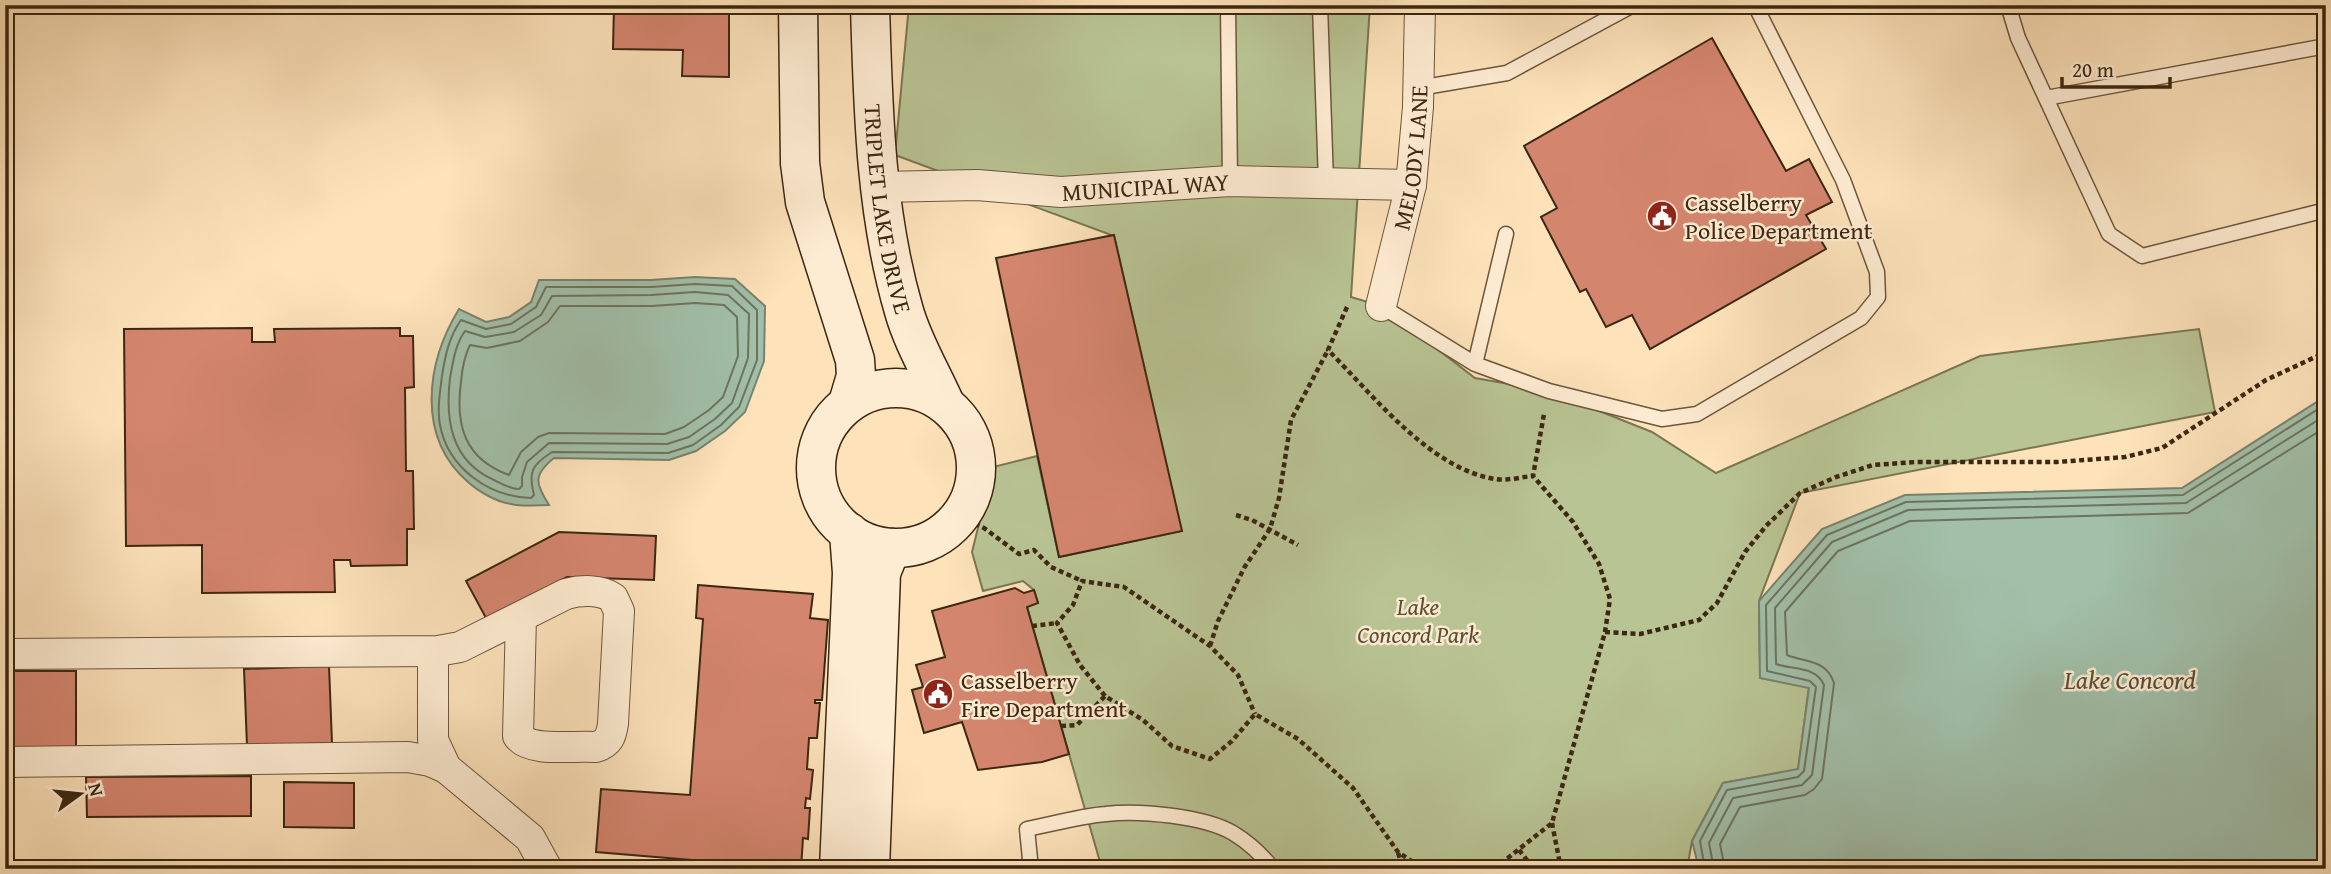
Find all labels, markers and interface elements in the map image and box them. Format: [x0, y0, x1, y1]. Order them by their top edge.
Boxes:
scale bar [2062, 46, 2170, 90]
text: 20 m [2072, 54, 2114, 85]
street label: MELODY LANE [1383, 85, 1436, 233]
street label: TRIPLET LAKE DRIVE [856, 103, 921, 318]
street label: MUNICIPAL WAY [1061, 164, 1230, 209]
place label: Casselberry Police Department [1685, 185, 1873, 248]
public building icon: Casselberry Police Department [1645, 199, 1679, 233]
park label: Lake Concord Park [1357, 589, 1479, 652]
water label: Lake Concord [2063, 660, 2196, 699]
place label: Casselberry Fire Department [961, 663, 1127, 726]
public building icon: Casselberry Fire Department [921, 677, 955, 711]
north arrow [46, 758, 116, 828]
text: N [81, 780, 112, 800]

